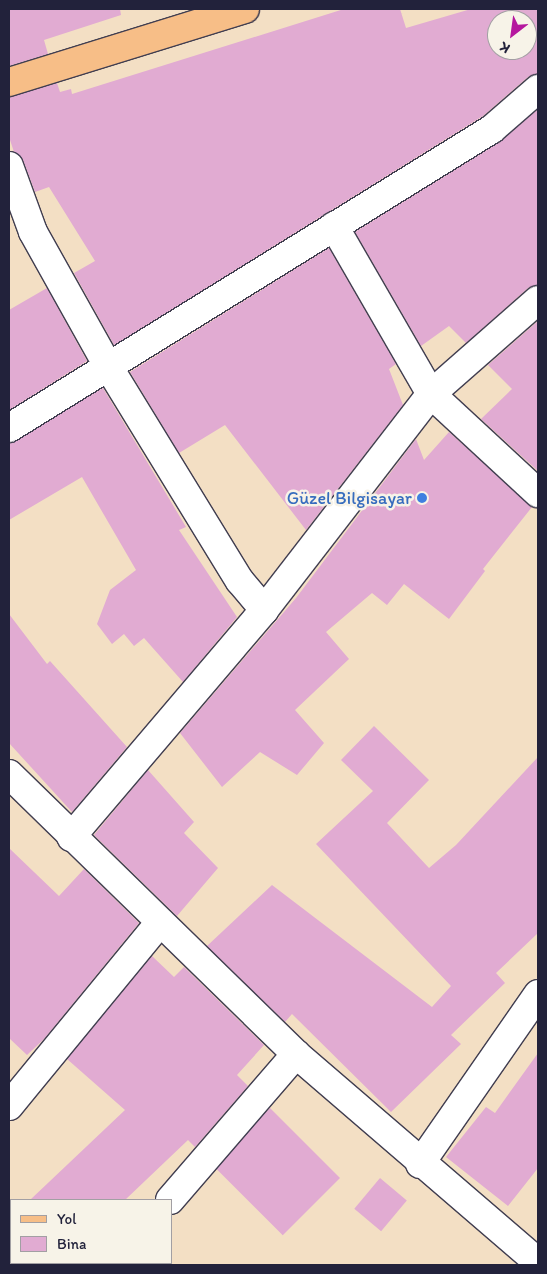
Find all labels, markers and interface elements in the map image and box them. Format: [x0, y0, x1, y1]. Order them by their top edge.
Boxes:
north arrow [487, 10, 537, 60]
text: K [497, 38, 513, 57]
place label: Güzel Bilgisayar [287, 487, 412, 509]
marker: Güzel Bilgisayar [416, 492, 428, 504]
legend [10, 1199, 172, 1264]
text: Yol [57, 1210, 76, 1228]
text: Bina [57, 1235, 86, 1253]

